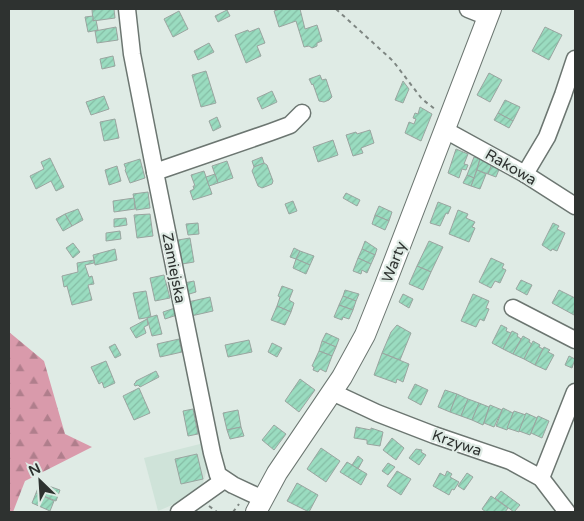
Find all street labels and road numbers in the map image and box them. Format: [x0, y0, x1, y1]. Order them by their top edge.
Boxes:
street label: Rakowa [482, 145, 540, 189]
street label: Zamiejska [158, 231, 190, 305]
street label: Warty [378, 239, 410, 285]
street label: Krzywa [430, 426, 484, 460]

